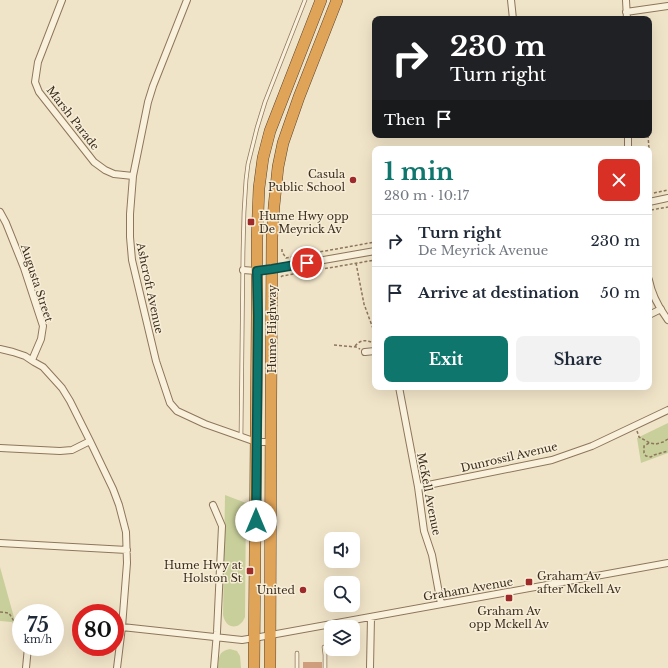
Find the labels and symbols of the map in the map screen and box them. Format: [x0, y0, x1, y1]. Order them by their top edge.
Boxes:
street label: Marsh Parade [44, 83, 102, 153]
place label: Casula Public School [268, 167, 346, 194]
marker: Casula Public School [348, 175, 358, 185]
place label: Hume Hwy opp De Meyrick Av [259, 209, 349, 236]
marker: Hume Hwy opp De Meyrick Av [246, 217, 256, 227]
street label: Ashcroft Avenue [133, 240, 166, 335]
street label: Augusta Street [18, 241, 56, 324]
pin [290, 246, 324, 280]
street label: Hume Highway [265, 285, 279, 373]
street label: Dunrossil Avenue [459, 439, 559, 475]
street label: McKell Avenue [414, 451, 444, 537]
position arrow [235, 500, 277, 542]
place label: Hume Hwy at Holston St [164, 558, 243, 585]
marker: Hume Hwy at Holston St [245, 566, 255, 576]
place label: Graham Av after Mckell Av [537, 569, 621, 596]
street label: Graham Avenue [422, 574, 514, 604]
marker: Graham Av after Mckell Av [524, 577, 534, 587]
place label: United [257, 583, 296, 597]
marker: United [298, 585, 308, 595]
marker: Graham Av opp Mckell Av [504, 593, 514, 603]
speed limit sign: 80 [72, 604, 124, 656]
place label: Graham Av opp Mckell Av [469, 604, 549, 631]

